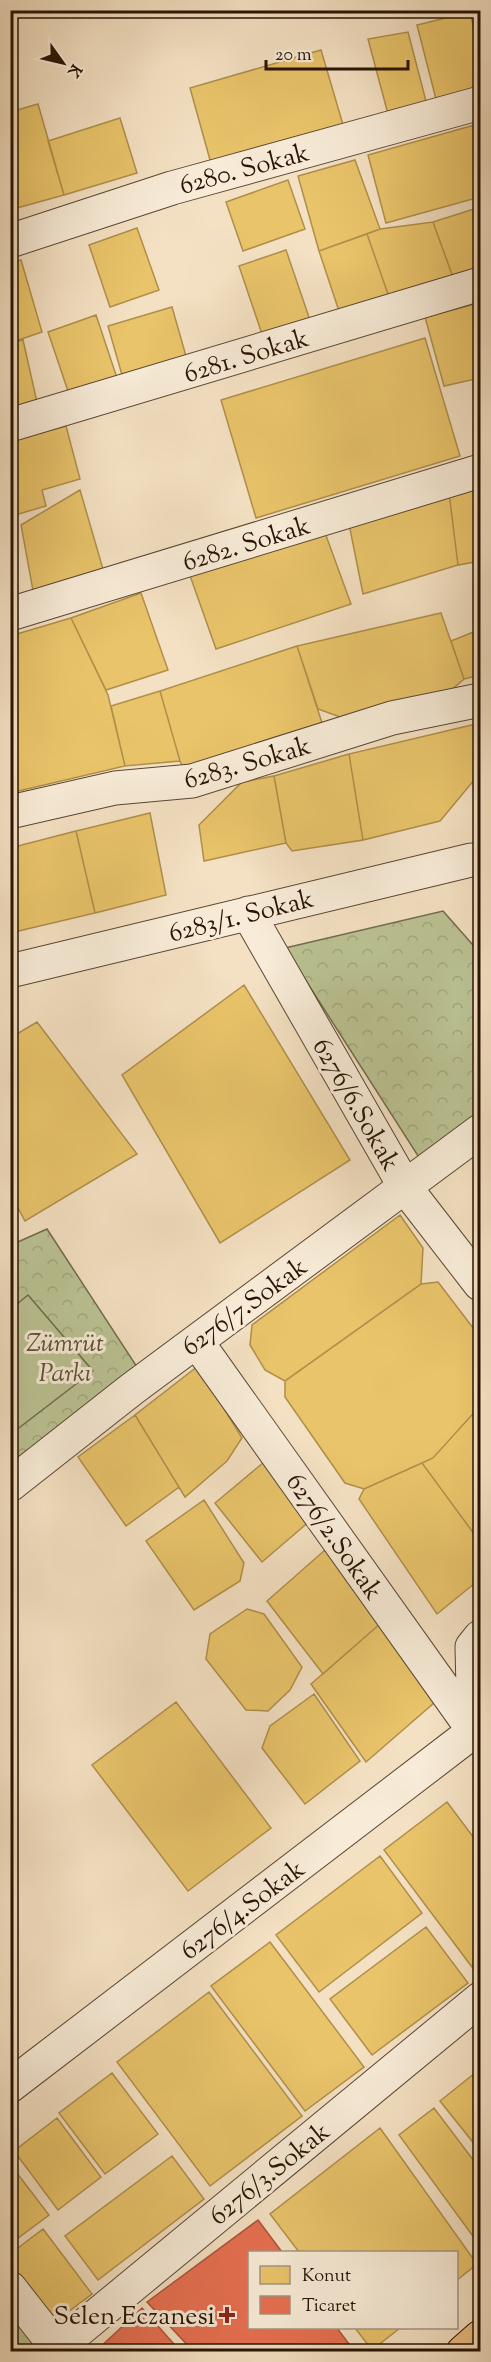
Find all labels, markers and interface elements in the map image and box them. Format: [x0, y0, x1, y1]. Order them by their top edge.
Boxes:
north arrow [33, 33, 93, 93]
scale bar [266, 33, 408, 71]
text: 20 m [275, 43, 312, 69]
text: K [60, 59, 86, 82]
street label: 6280. Sokak [176, 135, 314, 205]
street label: 6281. Sokak [180, 321, 314, 394]
street label: 6282. Sokak [178, 508, 315, 582]
street label: 6283. Sokak [180, 729, 315, 800]
street label: 6283/1. Sokak [165, 882, 318, 953]
street label: 6276/6.Sokak [302, 1032, 408, 1179]
street label: 6276/7.Sokak [175, 1250, 316, 1366]
park label: Zümrüt Parkı [26, 1326, 104, 1393]
street label: 6276/2.Sokak [276, 1466, 390, 1608]
street label: 6276/4.Sokak [174, 1852, 313, 1970]
street label: 6276/3.Sokak [202, 2115, 339, 2235]
legend [248, 2251, 458, 2329]
text: Konut [302, 2264, 351, 2290]
text: Ticaret [302, 2294, 356, 2320]
place label: Selen Eczanesi [53, 2299, 215, 2336]
marker: Selen Eczanesi [220, 2308, 234, 2322]

